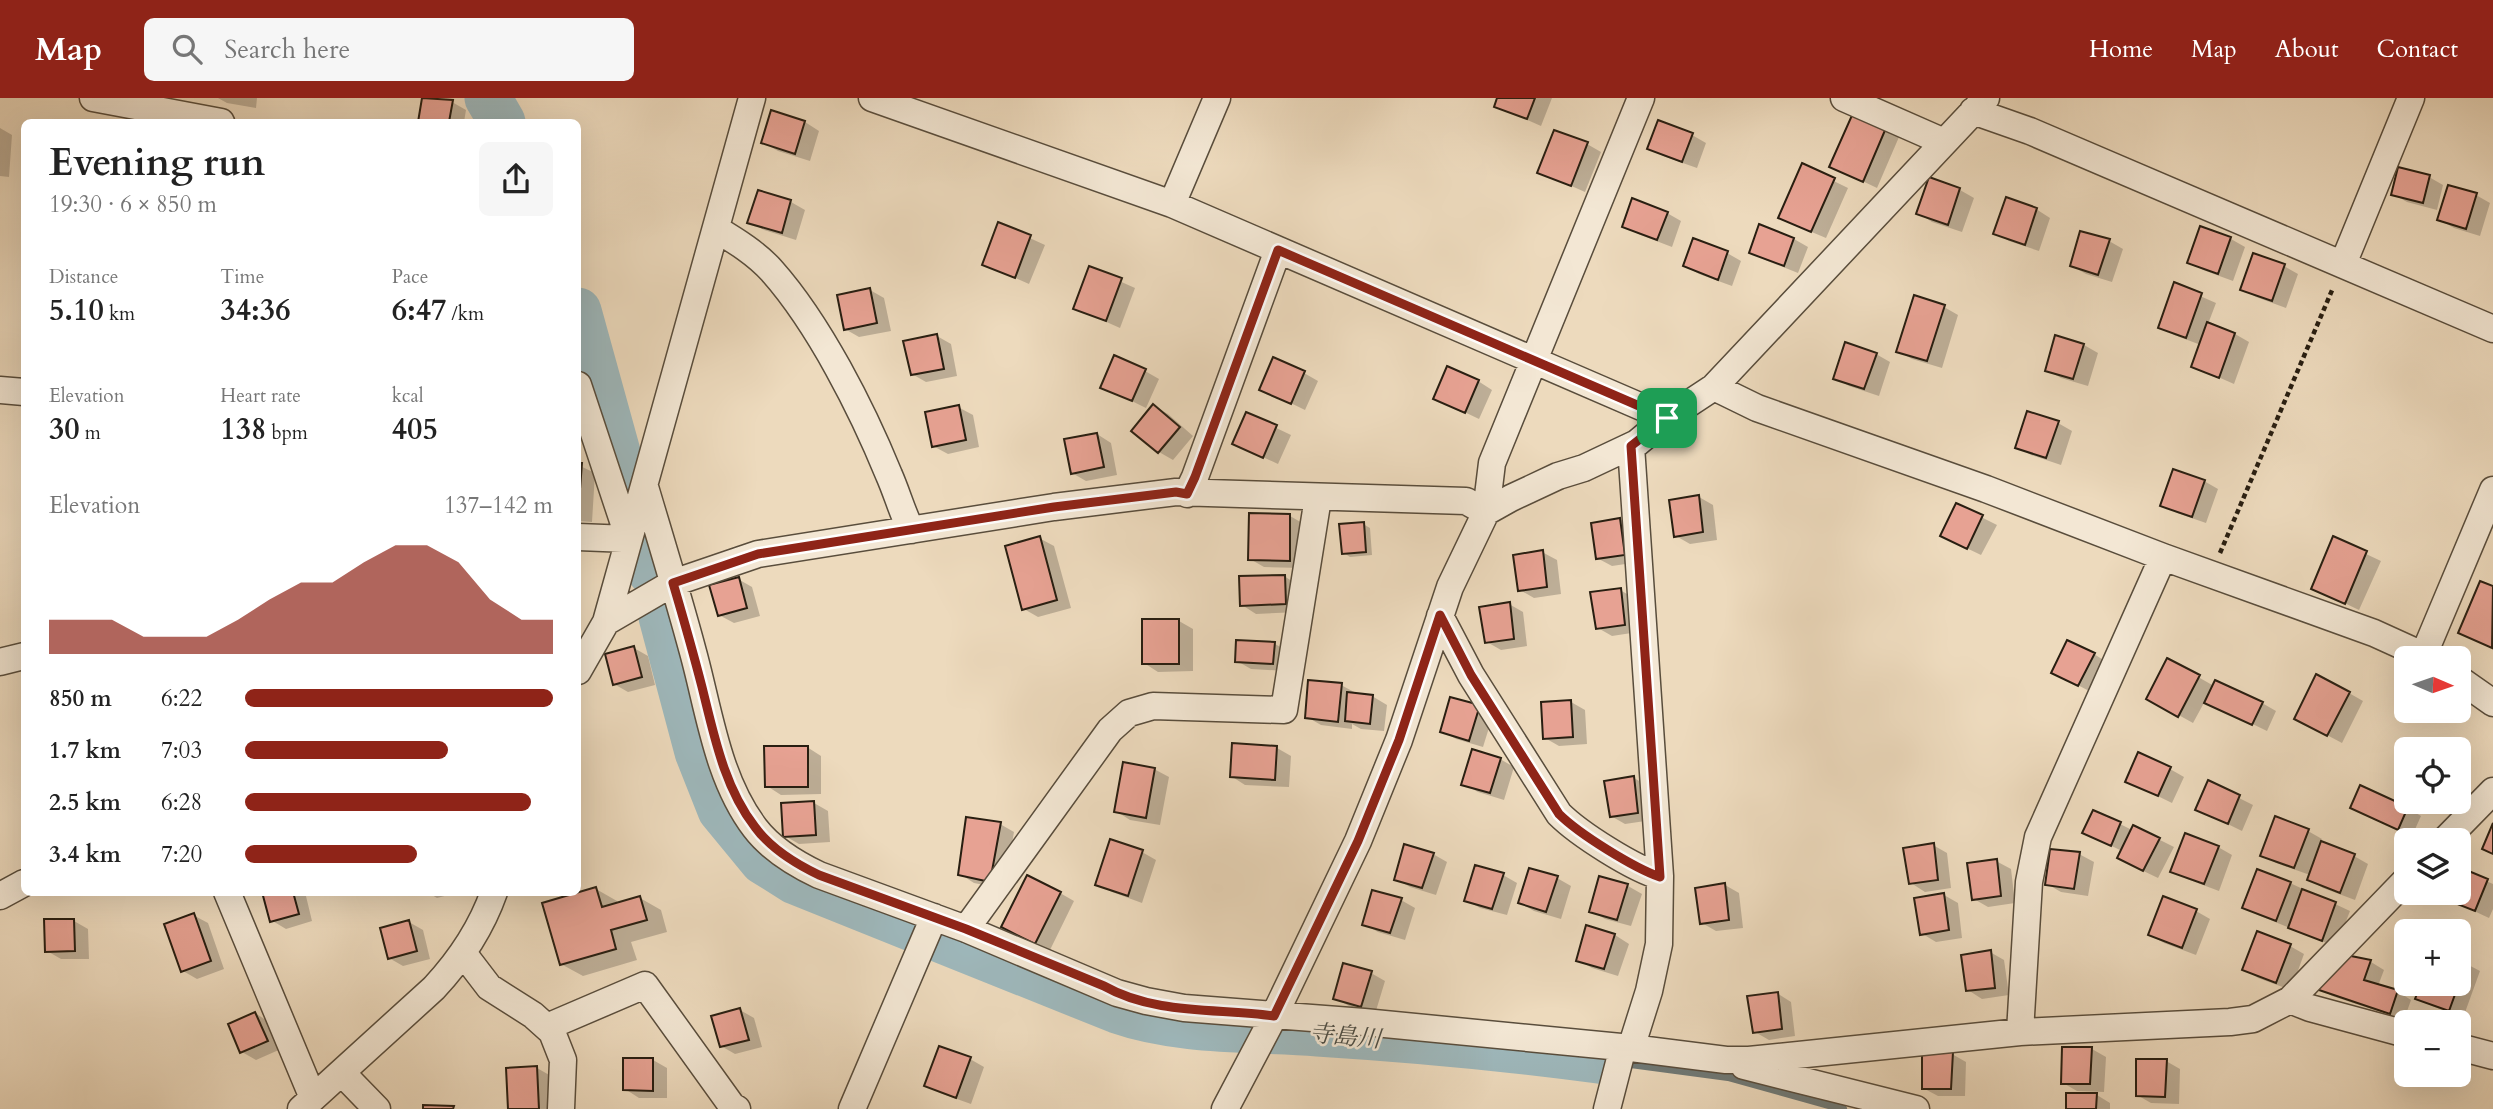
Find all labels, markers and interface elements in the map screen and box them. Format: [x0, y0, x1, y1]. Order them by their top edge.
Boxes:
search box [144, 18, 634, 81]
text: Map [35, 27, 102, 72]
icon: search [168, 30, 206, 68]
text: Search here [224, 32, 350, 67]
text: Home [2089, 33, 2153, 66]
text: Map [2191, 33, 2237, 66]
text: About [2275, 33, 2339, 66]
text: Contact [2377, 33, 2458, 66]
text: Evening run [49, 137, 265, 189]
button: share [479, 142, 553, 216]
text: 19:30 · 6 × 850 m [49, 189, 217, 220]
text: Distance [49, 264, 118, 290]
text: Time [220, 264, 264, 290]
text: Pace [392, 264, 428, 290]
text: 5.10 [49, 290, 104, 331]
text: 34:36 [220, 290, 291, 331]
text: 6:47 [392, 290, 446, 331]
text: km [104, 301, 135, 327]
text: /km [446, 301, 484, 327]
text: Elevation [49, 383, 124, 409]
text: Heart rate [220, 383, 301, 409]
text: kcal [392, 383, 424, 409]
pin [1637, 388, 1697, 448]
icon: arrive [1648, 399, 1686, 437]
text: 30 [49, 409, 80, 450]
text: 138 [220, 409, 266, 450]
text: 405 [392, 409, 438, 450]
text: m [80, 420, 101, 446]
text: bpm [266, 420, 308, 446]
text: Elevation [49, 490, 140, 521]
text: 137–142 m [444, 490, 553, 521]
north arrow [2394, 646, 2471, 723]
map controls [2394, 646, 2471, 1087]
text: 850 m [49, 683, 112, 714]
text: 6:22 [161, 683, 202, 714]
text: 1.7 km [49, 735, 121, 766]
text: 7:03 [161, 735, 202, 766]
button: locate [2394, 737, 2471, 814]
text: 2.5 km [49, 787, 121, 818]
text: 6:28 [161, 787, 202, 818]
button: layers [2394, 828, 2471, 905]
text: 3.4 km [49, 839, 121, 870]
text: 7:20 [161, 839, 202, 870]
button: + [2394, 919, 2471, 996]
button: − [2394, 1010, 2471, 1087]
water label: 寺島川 [1308, 1017, 1385, 1056]

